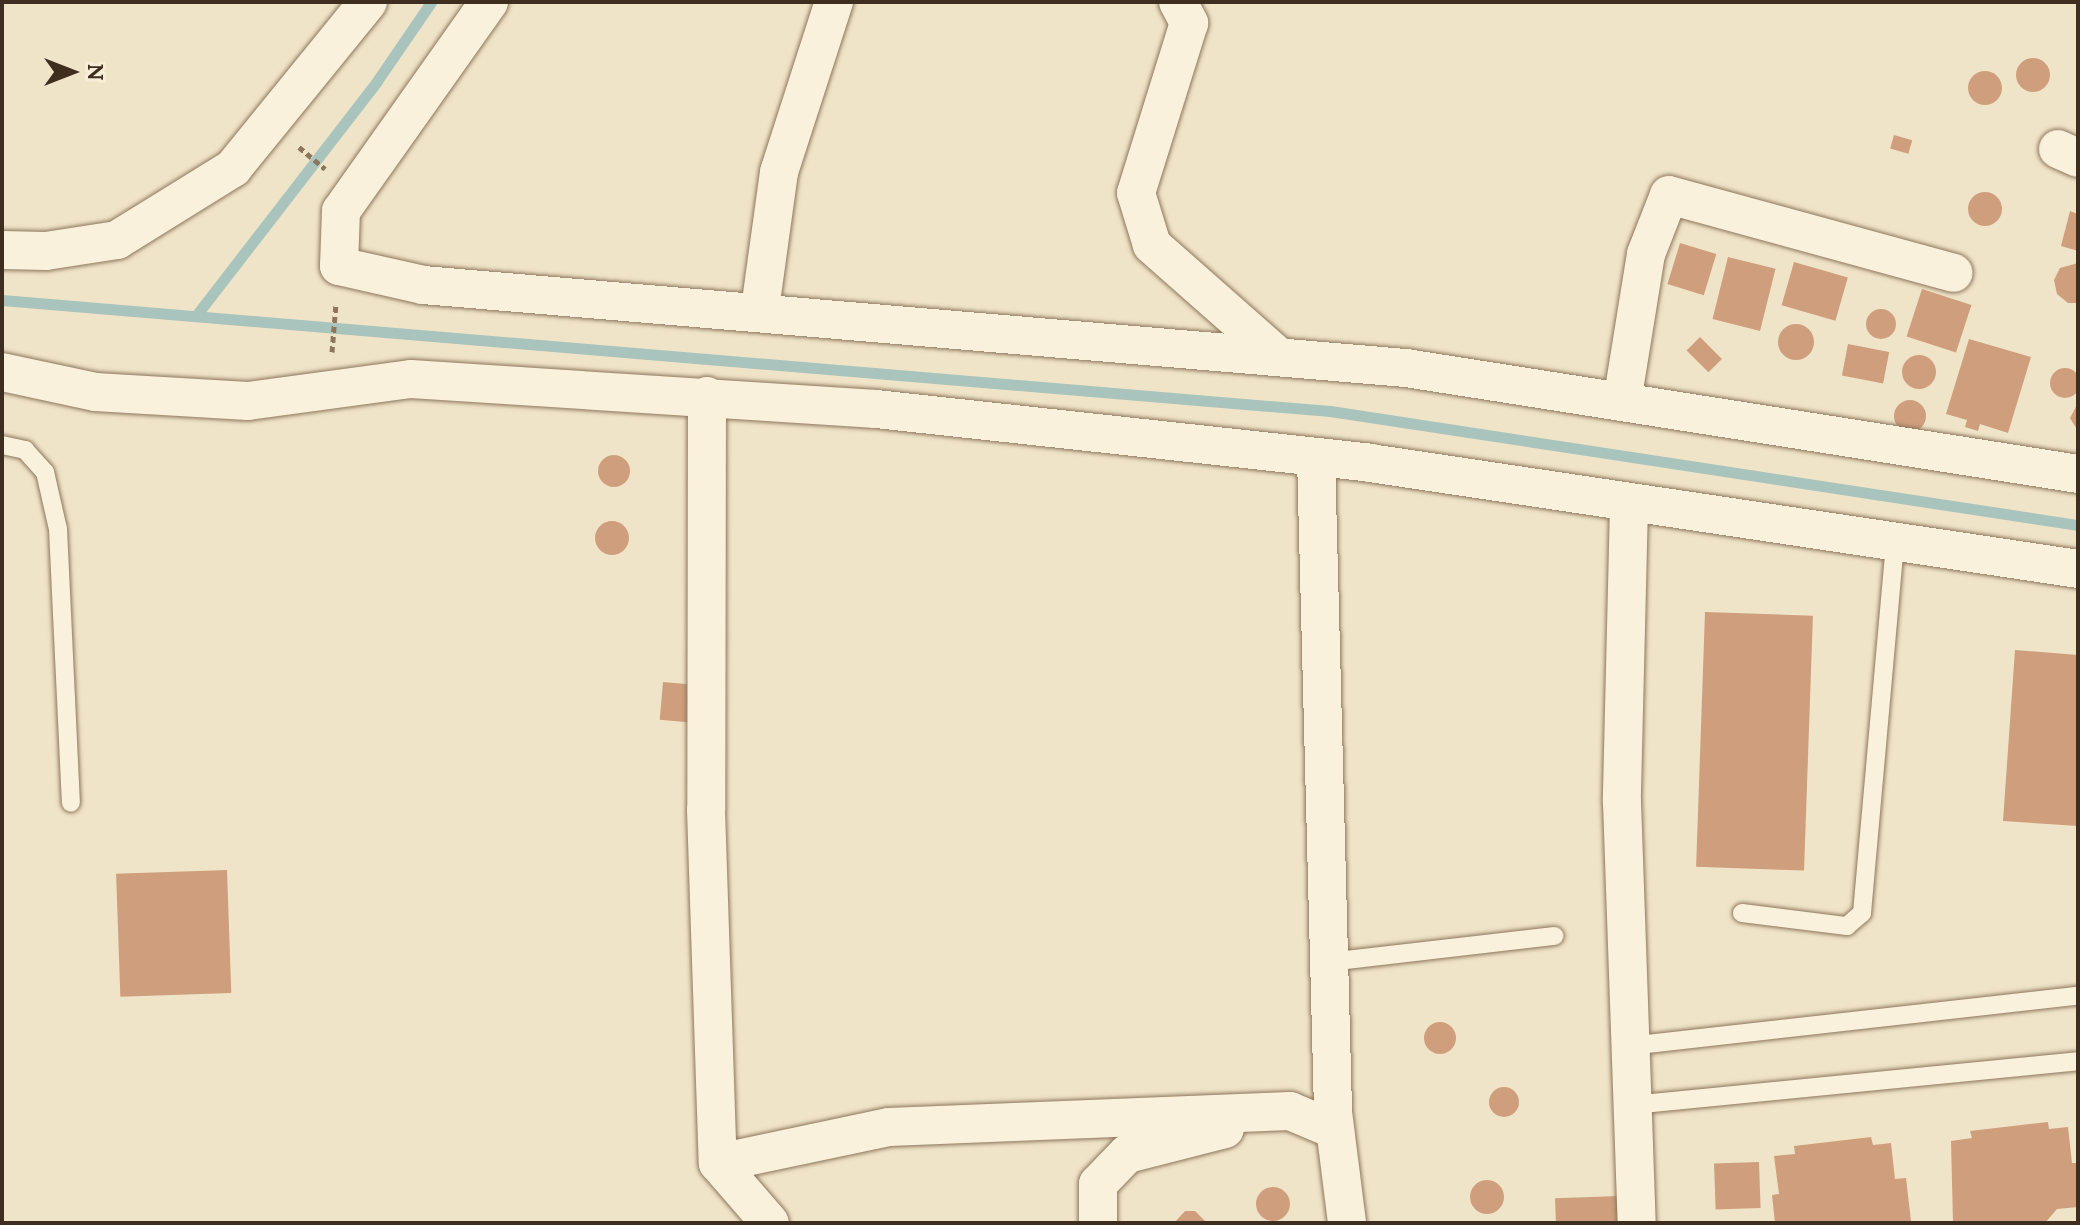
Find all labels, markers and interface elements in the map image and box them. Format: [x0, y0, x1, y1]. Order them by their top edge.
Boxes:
north arrow [32, 32, 112, 112]
text: N [82, 63, 110, 81]

